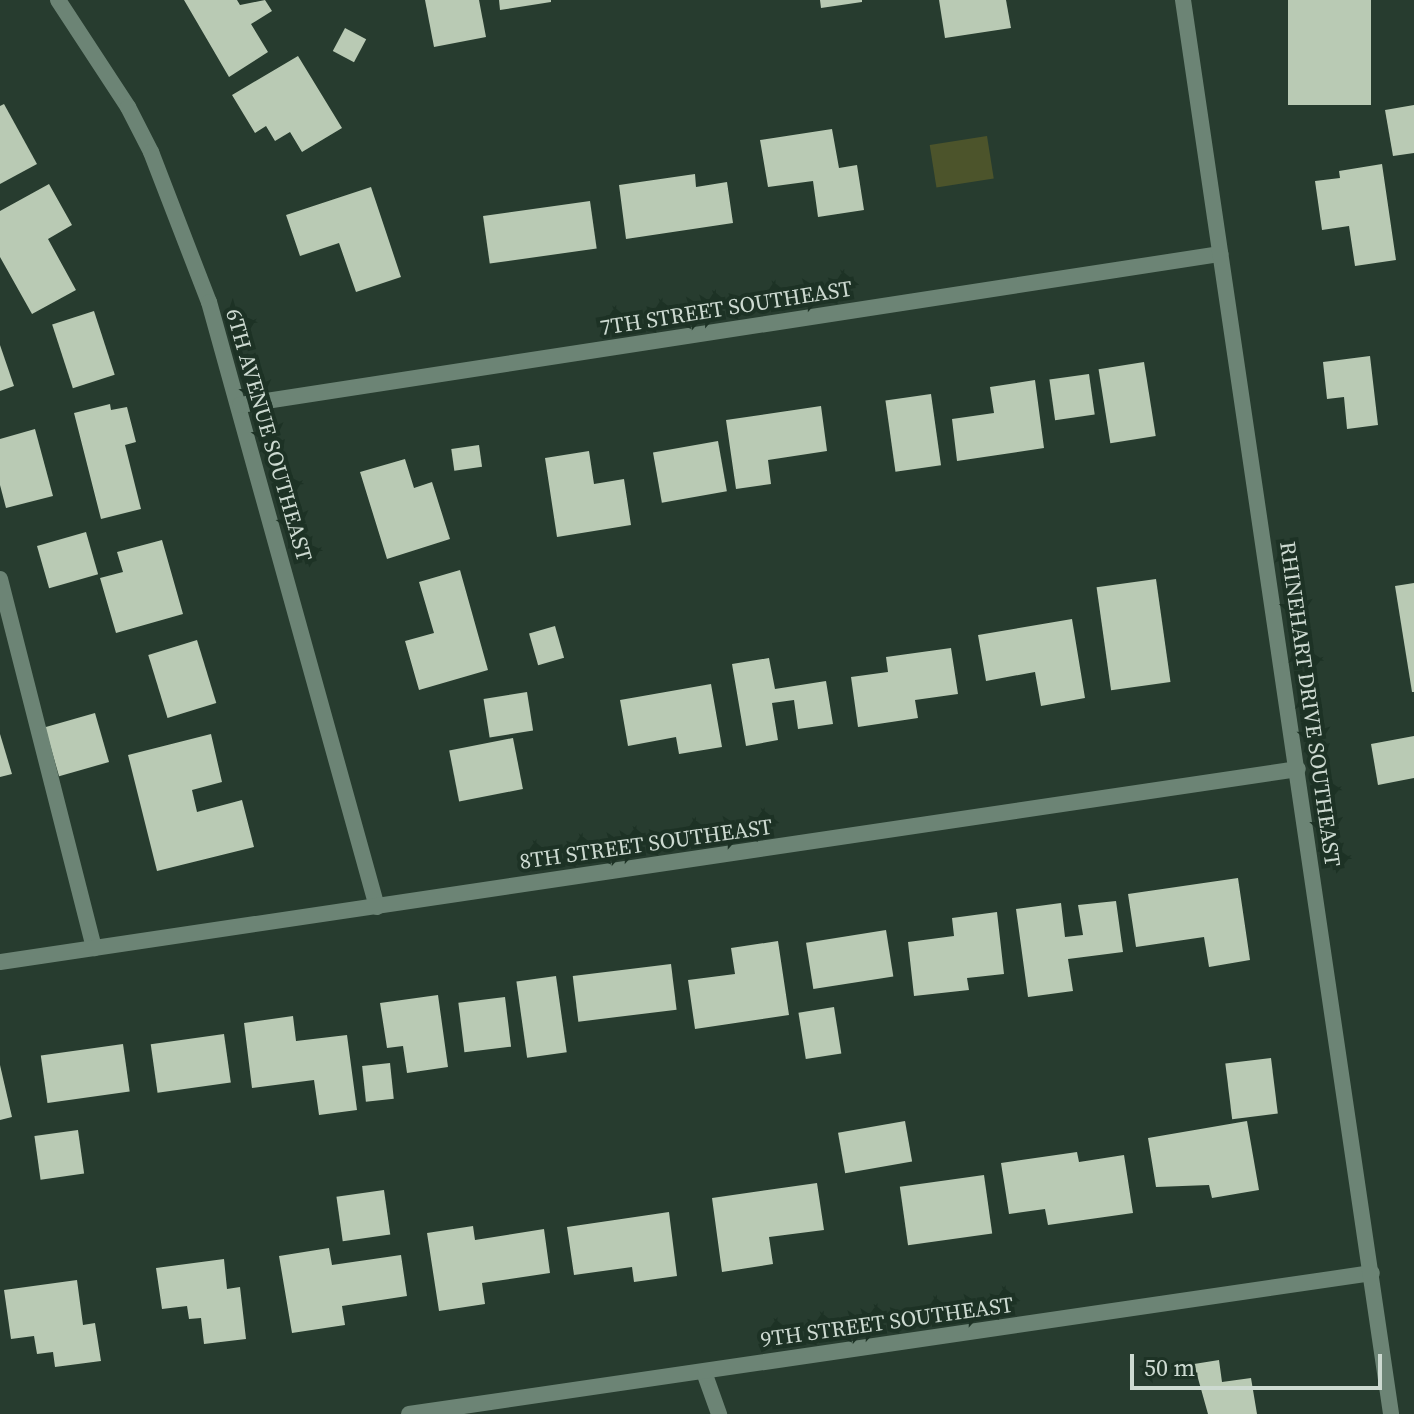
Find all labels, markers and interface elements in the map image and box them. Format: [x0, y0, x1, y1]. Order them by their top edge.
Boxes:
street label: 7TH STREET SOUTHEAST [598, 275, 854, 341]
street label: 6TH AVENUE SOUTHEAST [220, 306, 318, 564]
street label: RHINEHART DRIVE SOUTHEAST [1274, 540, 1346, 868]
street label: 8TH STREET SOUTHEAST [518, 813, 774, 875]
street label: 9TH STREET SOUTHEAST [759, 1291, 1015, 1353]
scale bar [1134, 1338, 1386, 1388]
text: 50 m [1144, 1351, 1195, 1384]

